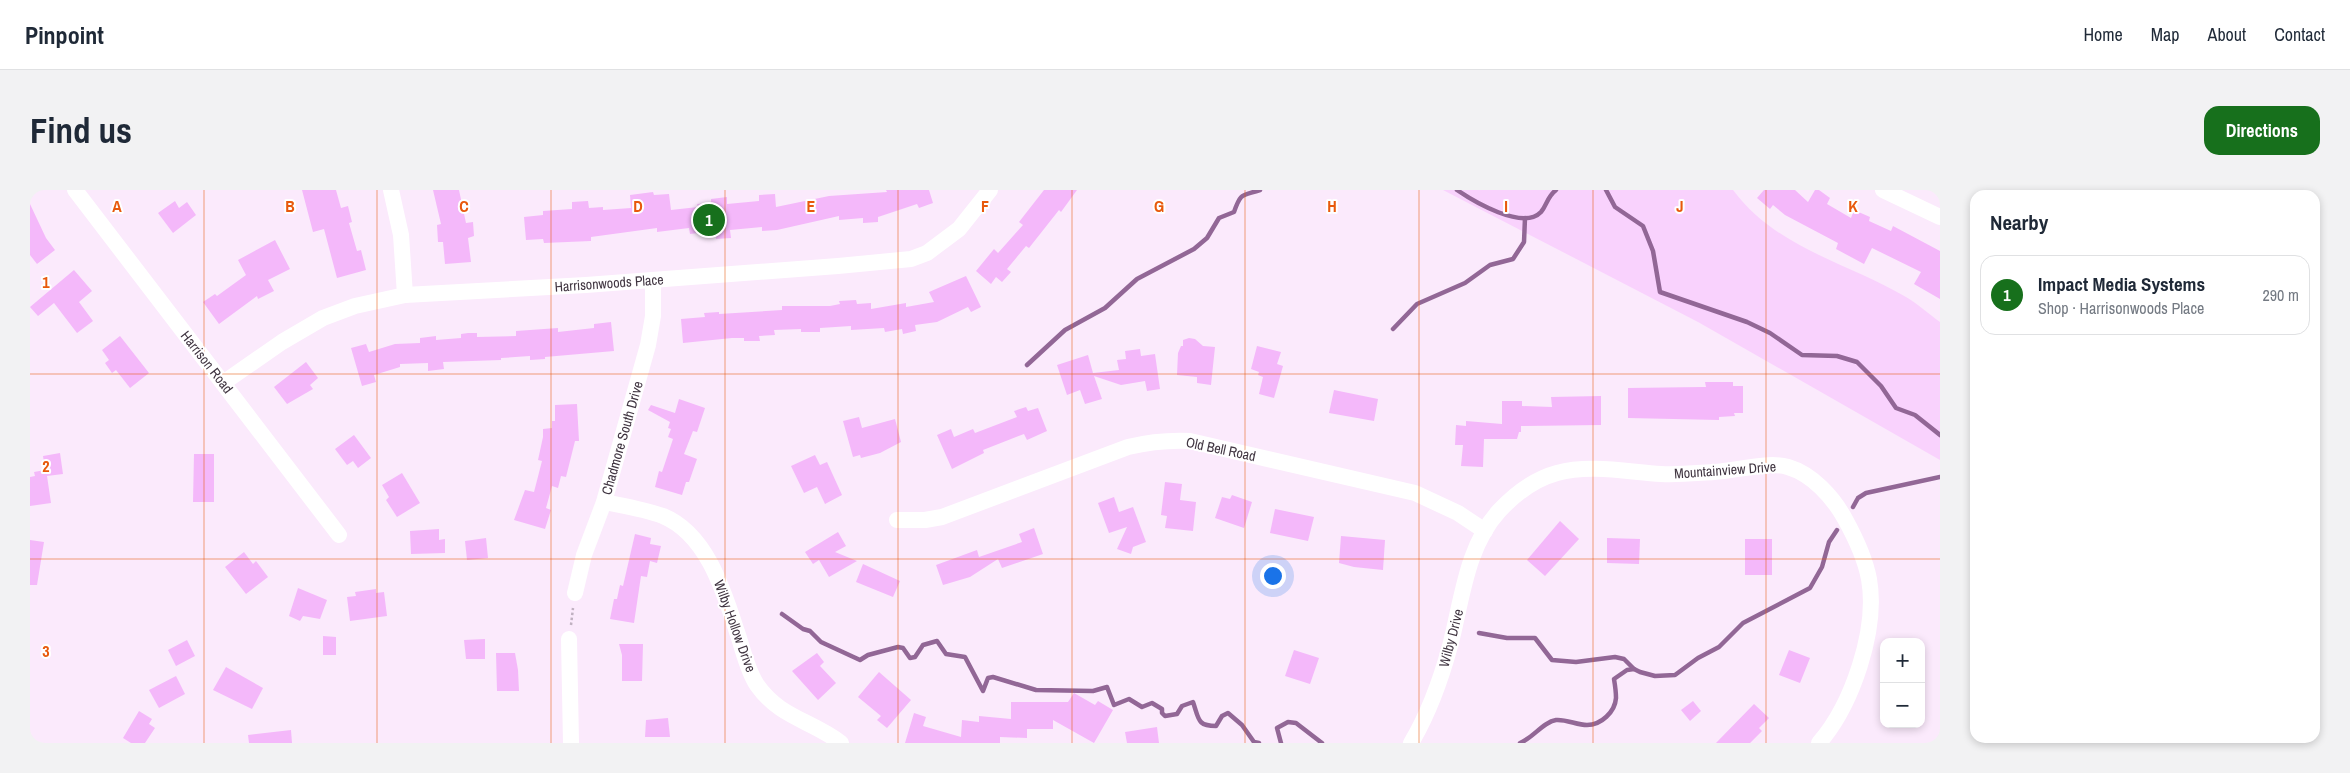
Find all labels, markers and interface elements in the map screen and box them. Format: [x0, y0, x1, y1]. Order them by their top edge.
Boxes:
text: Pinpoint [25, 19, 104, 51]
text: Home [2083, 22, 2123, 47]
text: Map [2151, 22, 2180, 47]
text: About [2208, 22, 2246, 47]
text: Contact [2274, 22, 2325, 47]
button: Directions [2204, 106, 2320, 155]
text: Find us [30, 107, 132, 154]
text: A [112, 195, 122, 217]
text: B [285, 195, 295, 217]
text: C [459, 195, 469, 217]
text: D [633, 195, 643, 217]
text: E [807, 195, 816, 217]
text: F [981, 195, 989, 217]
text: G [1154, 195, 1164, 217]
text: H [1327, 195, 1337, 217]
text: I [1504, 195, 1508, 217]
text: J [1676, 195, 1684, 217]
text: K [1848, 195, 1858, 217]
pin: 1 [693, 201, 725, 239]
text: Nearby [1990, 208, 2048, 237]
street label: Harrisonwoods Place [554, 270, 664, 296]
text: 1 [42, 271, 50, 293]
text: Impact Media Systems [2038, 271, 2205, 297]
text: 1 [2003, 284, 2011, 306]
text: 290 m [2263, 284, 2299, 306]
text: Shop · Harrisonwoods Place [2038, 297, 2204, 319]
street label: Harrison Road [177, 327, 237, 397]
street label: Chadmore South Drive [597, 379, 647, 497]
street label: Old Bell Road [1184, 433, 1258, 465]
text: 2 [42, 455, 50, 477]
street label: Mountainview Drive [1673, 457, 1777, 483]
your location [1260, 563, 1286, 589]
street label: Wilby Hollow Drive [710, 577, 760, 675]
street label: Wilby Drive [1435, 607, 1467, 669]
map controls [1880, 638, 1925, 728]
button: + [1880, 638, 1925, 683]
text: 3 [42, 640, 50, 662]
button: − [1880, 683, 1925, 728]

